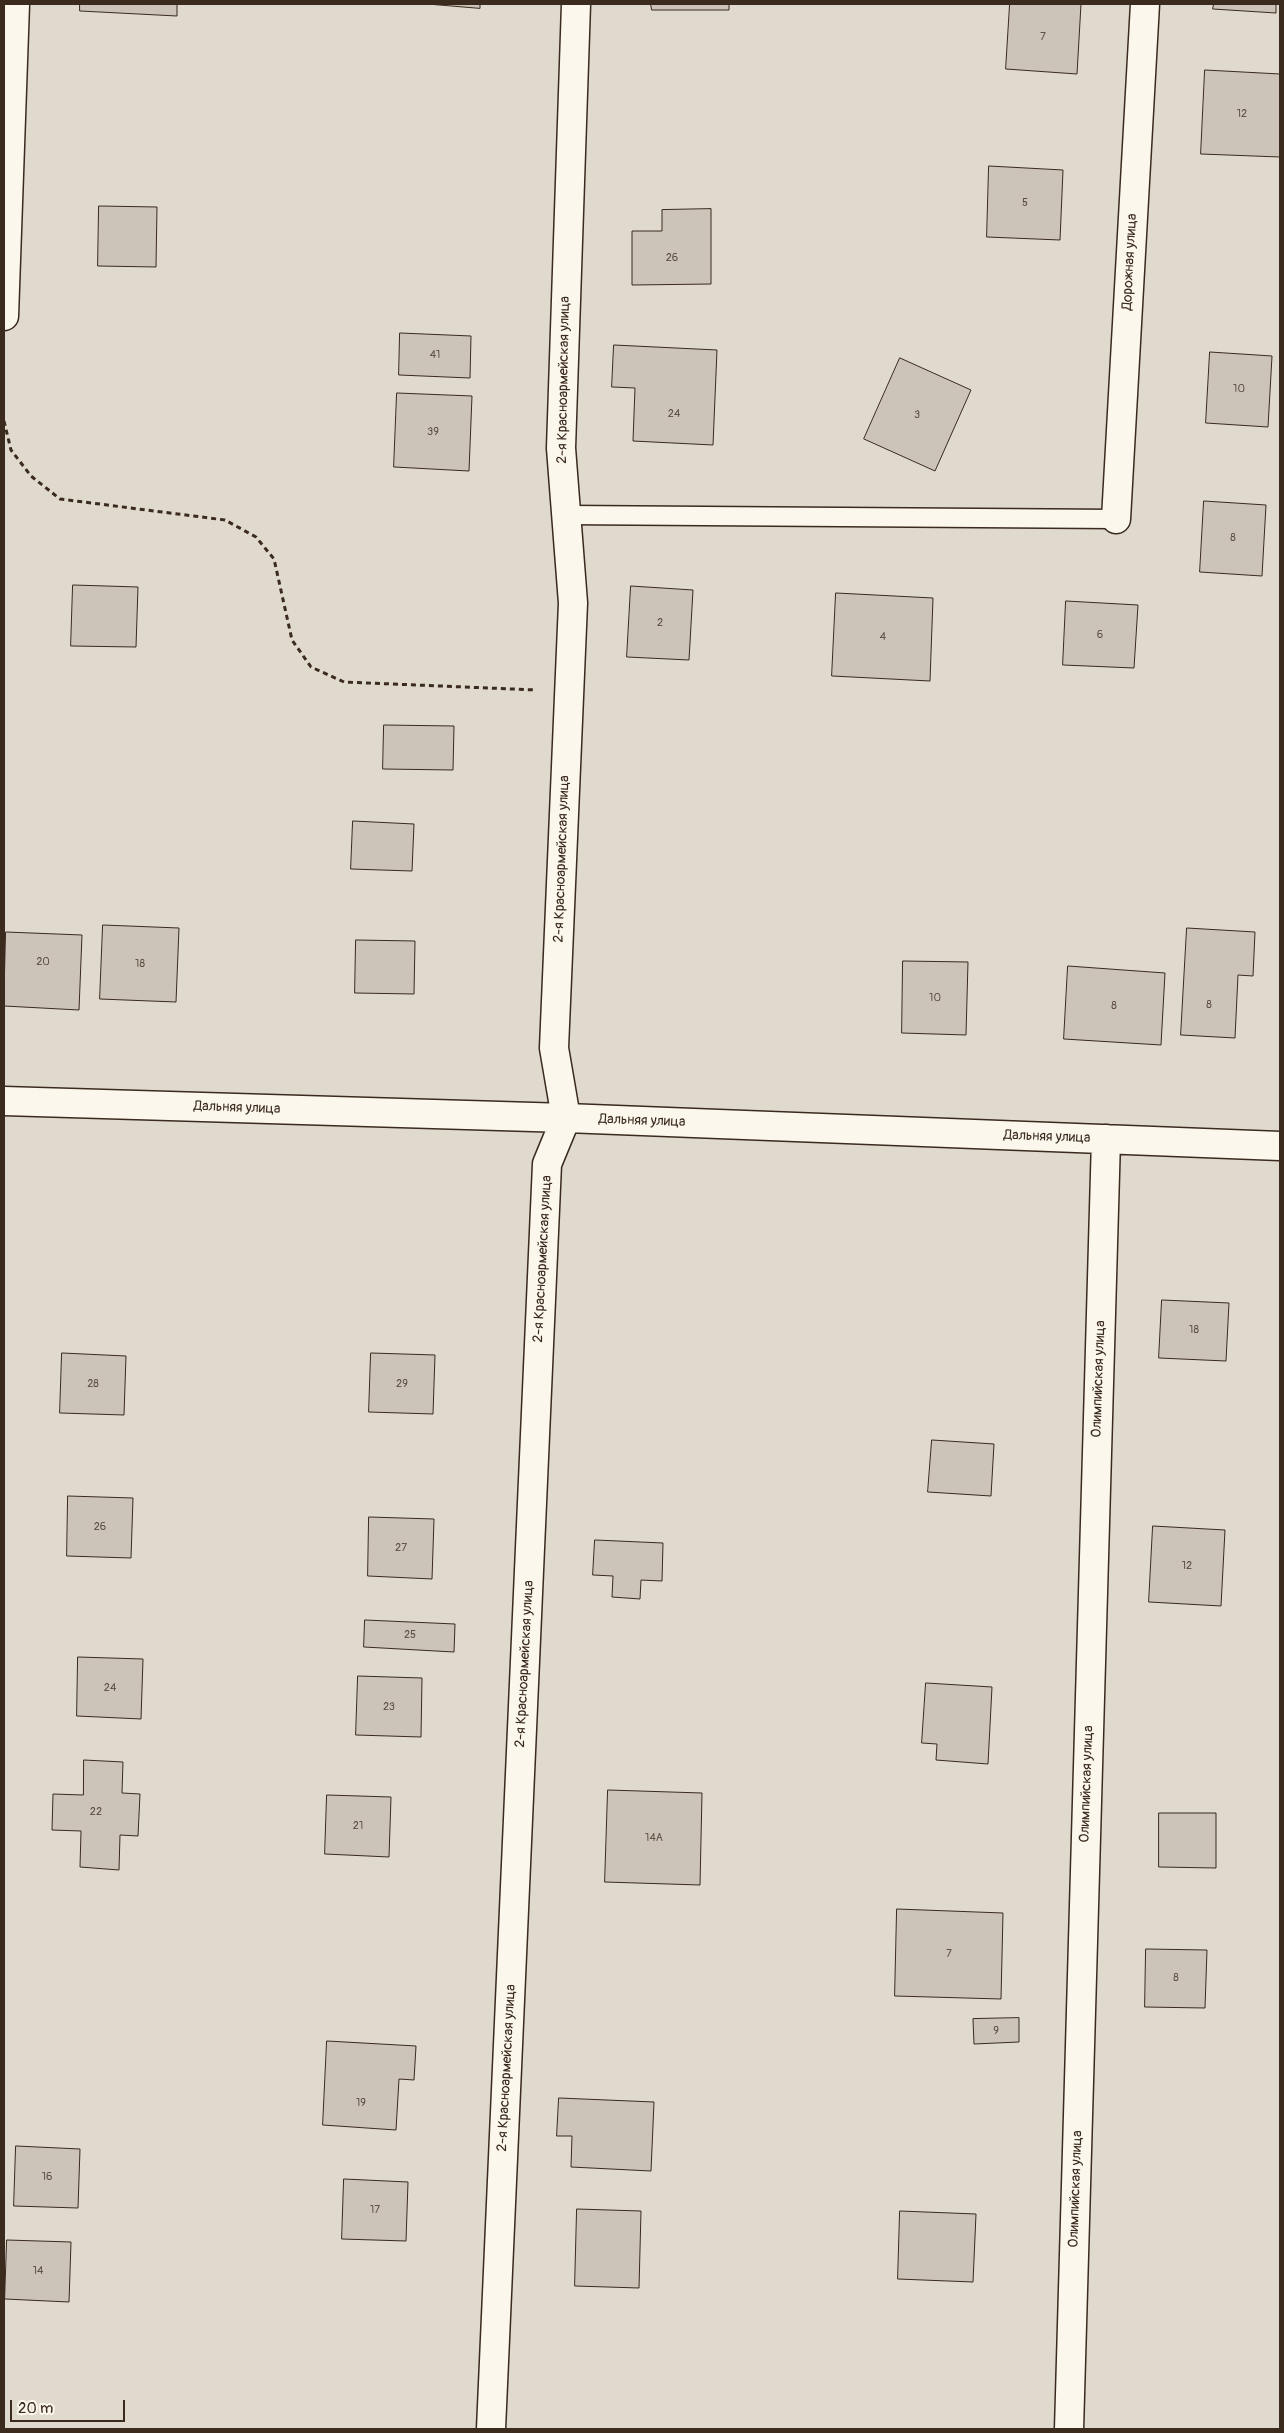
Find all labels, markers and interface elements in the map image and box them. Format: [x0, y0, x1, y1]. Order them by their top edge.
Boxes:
house number: 7 [1040, 30, 1046, 44]
house number: 12 [1237, 107, 1247, 121]
house number: 5 [1022, 196, 1028, 210]
street label: Дорожная улица [1119, 213, 1141, 311]
house number: 26 [666, 251, 678, 265]
street label: 2-я Красноармейская улица [554, 296, 574, 464]
house number: 41 [430, 348, 440, 362]
house number: 10 [1233, 382, 1245, 396]
house number: 24 [668, 407, 680, 421]
house number: 3 [914, 408, 920, 422]
house number: 39 [427, 425, 439, 439]
house number: 8 [1230, 531, 1236, 545]
house number: 2 [657, 616, 663, 630]
house number: 6 [1097, 628, 1103, 642]
house number: 4 [880, 630, 886, 644]
street label: 2-я Красноармейская улица [551, 775, 573, 943]
house number: 20 [36, 955, 50, 969]
house number: 18 [135, 957, 145, 971]
house number: 10 [929, 991, 941, 1005]
house number: 8 [1206, 998, 1212, 1012]
house number: 8 [1111, 999, 1117, 1013]
street label: Дальняя улица [193, 1098, 281, 1118]
street label: Дальняя улица [598, 1111, 686, 1131]
street label: Дальняя улица [1003, 1127, 1091, 1147]
street label: 2-я Красноармейская улица [530, 1175, 556, 1343]
street label: Олимпийская улица [1089, 1320, 1109, 1438]
house number: 18 [1189, 1323, 1199, 1337]
house number: 28 [87, 1377, 99, 1391]
house number: 29 [396, 1377, 408, 1391]
house number: 26 [94, 1520, 106, 1534]
house number: 27 [395, 1541, 407, 1555]
house number: 12 [1182, 1559, 1192, 1573]
street label: 2-я Красноармейская улица [512, 1580, 538, 1748]
house number: 25 [404, 1628, 416, 1642]
house number: 24 [104, 1681, 116, 1695]
house number: 23 [383, 1700, 395, 1714]
street label: Олимпийская улица [1077, 1725, 1097, 1843]
house number: 22 [90, 1805, 102, 1819]
house number: 21 [353, 1819, 363, 1833]
house number: 14А [645, 1831, 663, 1845]
house number: 7 [946, 1947, 952, 1961]
house number: 8 [1173, 1971, 1179, 1985]
street label: 2-я Красноармейская улица [494, 1984, 520, 2152]
house number: 9 [993, 2024, 999, 2038]
house number: 19 [356, 2096, 366, 2110]
street label: Олимпийская улица [1066, 2130, 1086, 2248]
house number: 16 [42, 2170, 52, 2184]
house number: 17 [370, 2203, 380, 2217]
house number: 14 [33, 2264, 43, 2278]
scale bar [12, 2390, 128, 2422]
text: 20 m [18, 2399, 53, 2418]

